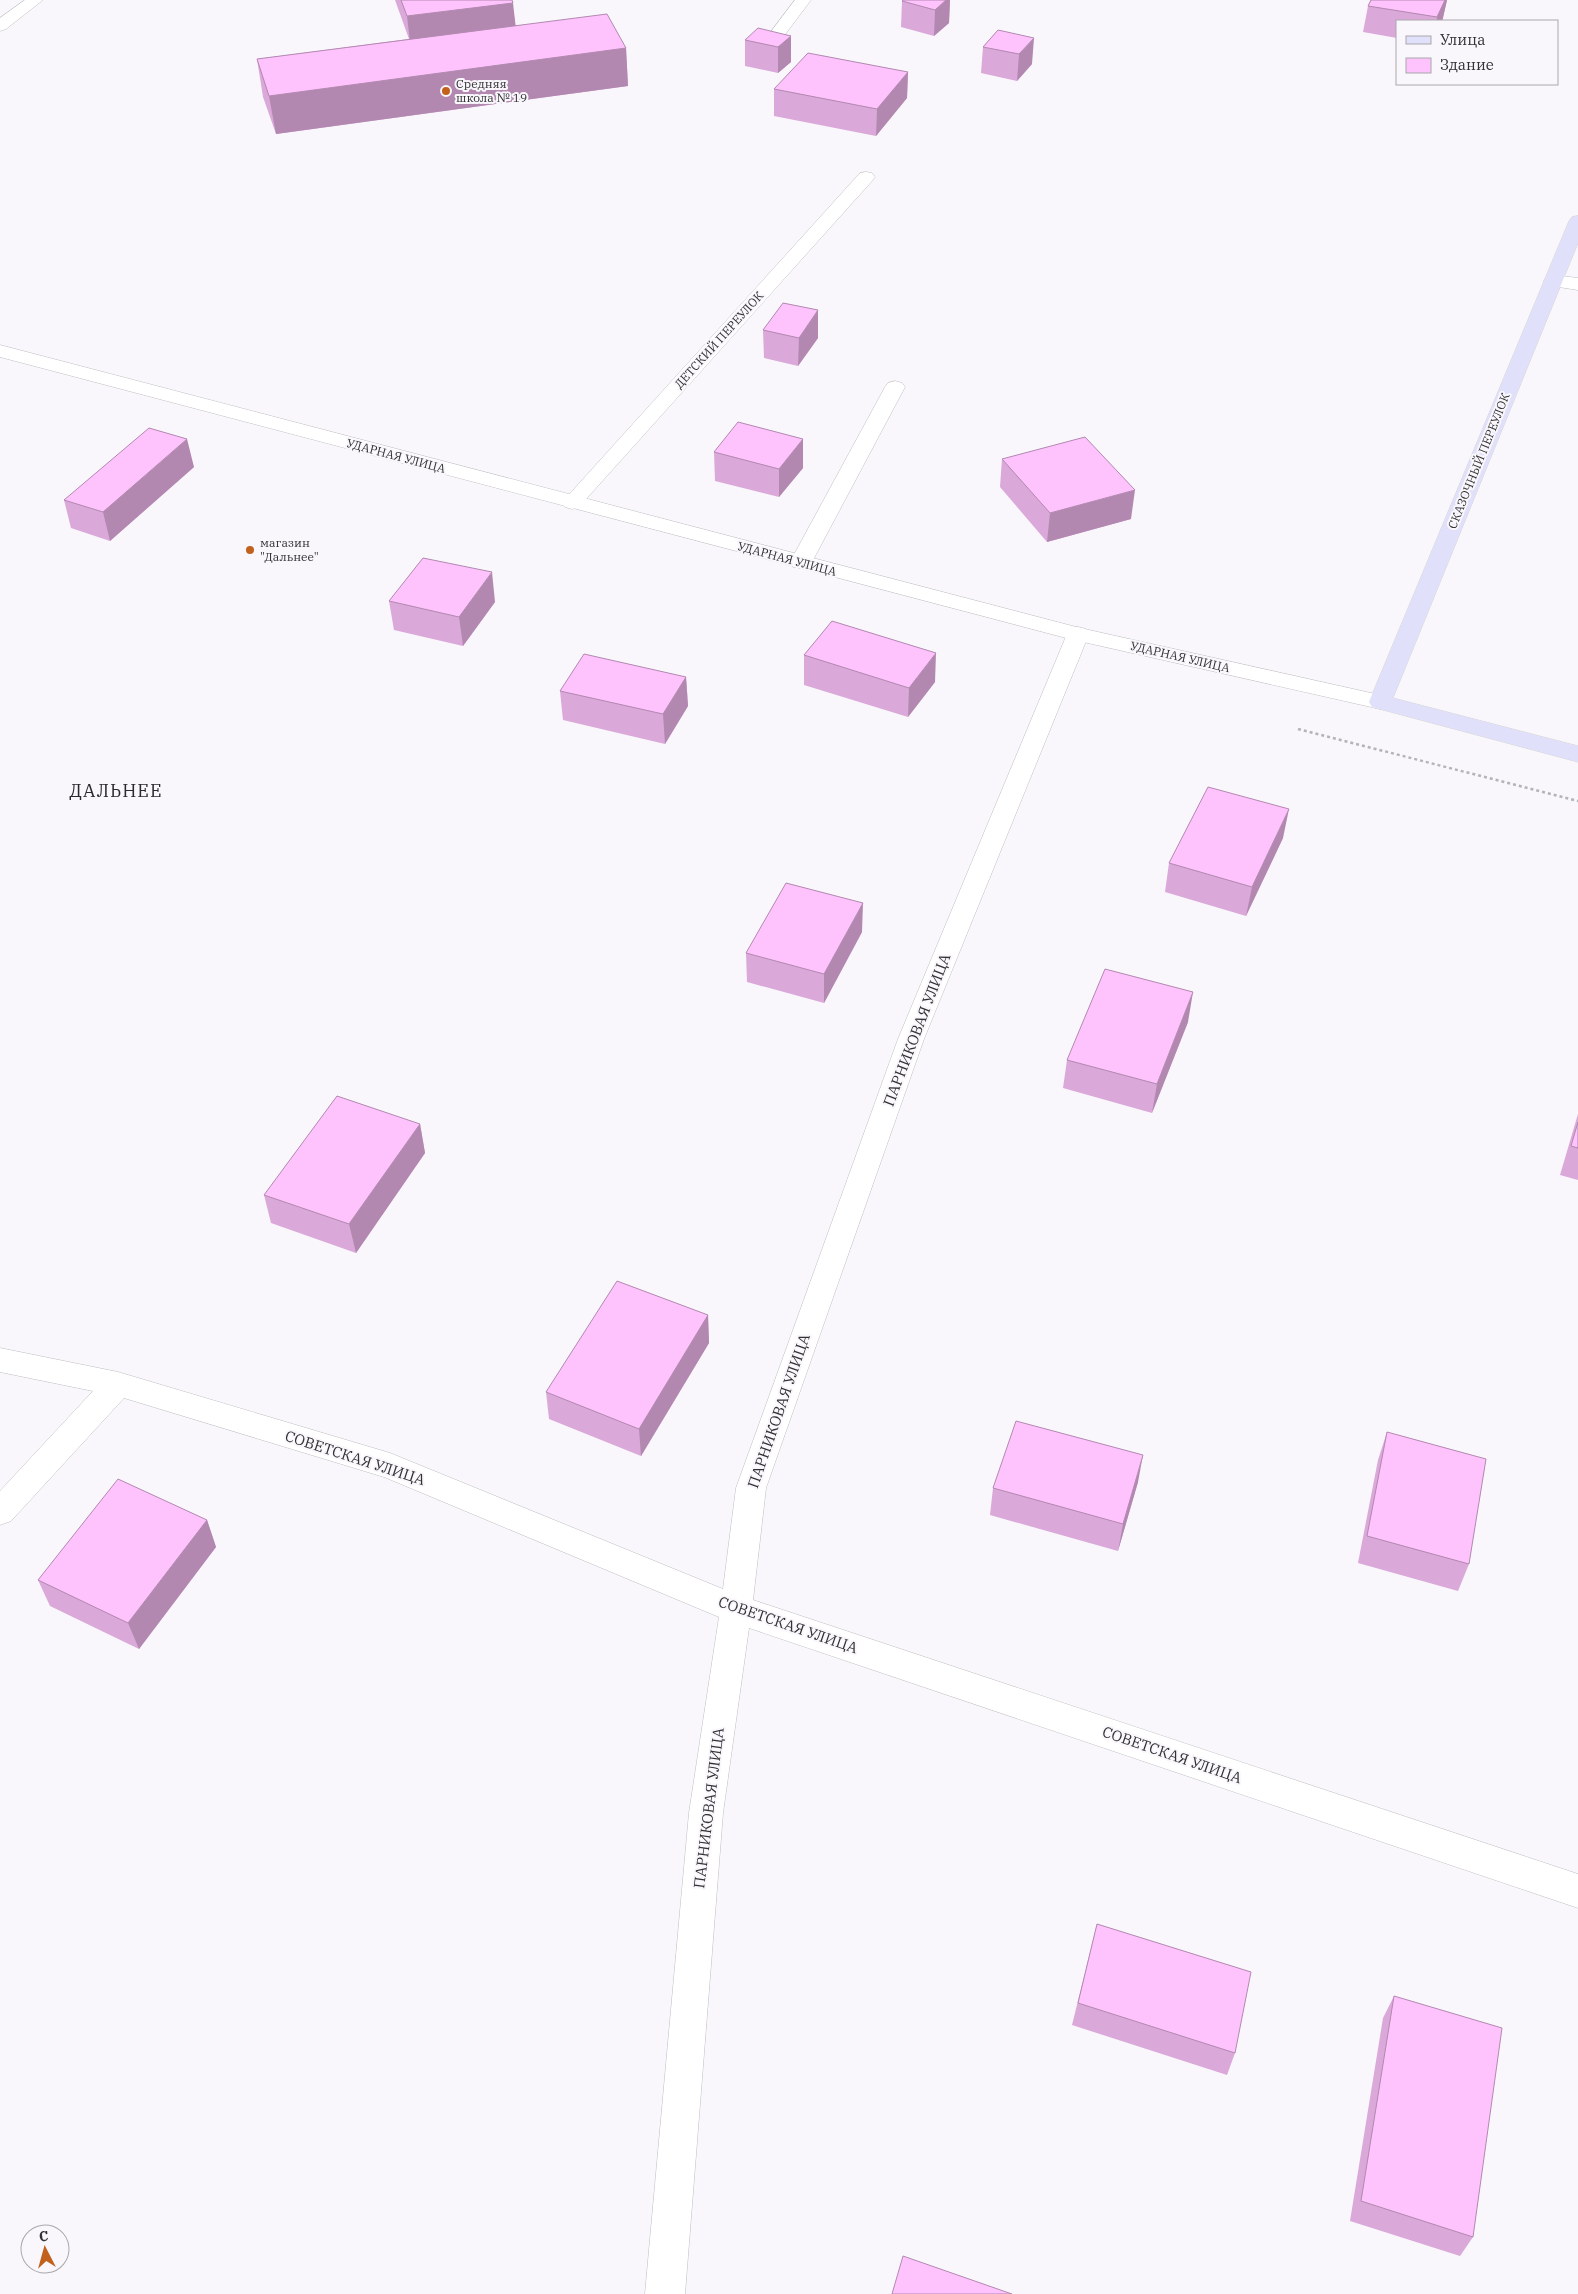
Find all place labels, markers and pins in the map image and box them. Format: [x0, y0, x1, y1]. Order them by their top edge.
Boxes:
place label: Средняя школа № 19 [456, 76, 527, 105]
marker: Средняя школа № 19 [440, 85, 452, 97]
place label: магазин "Дальнее" [260, 535, 319, 564]
marker: магазин "Дальнее" [244, 544, 256, 556]

